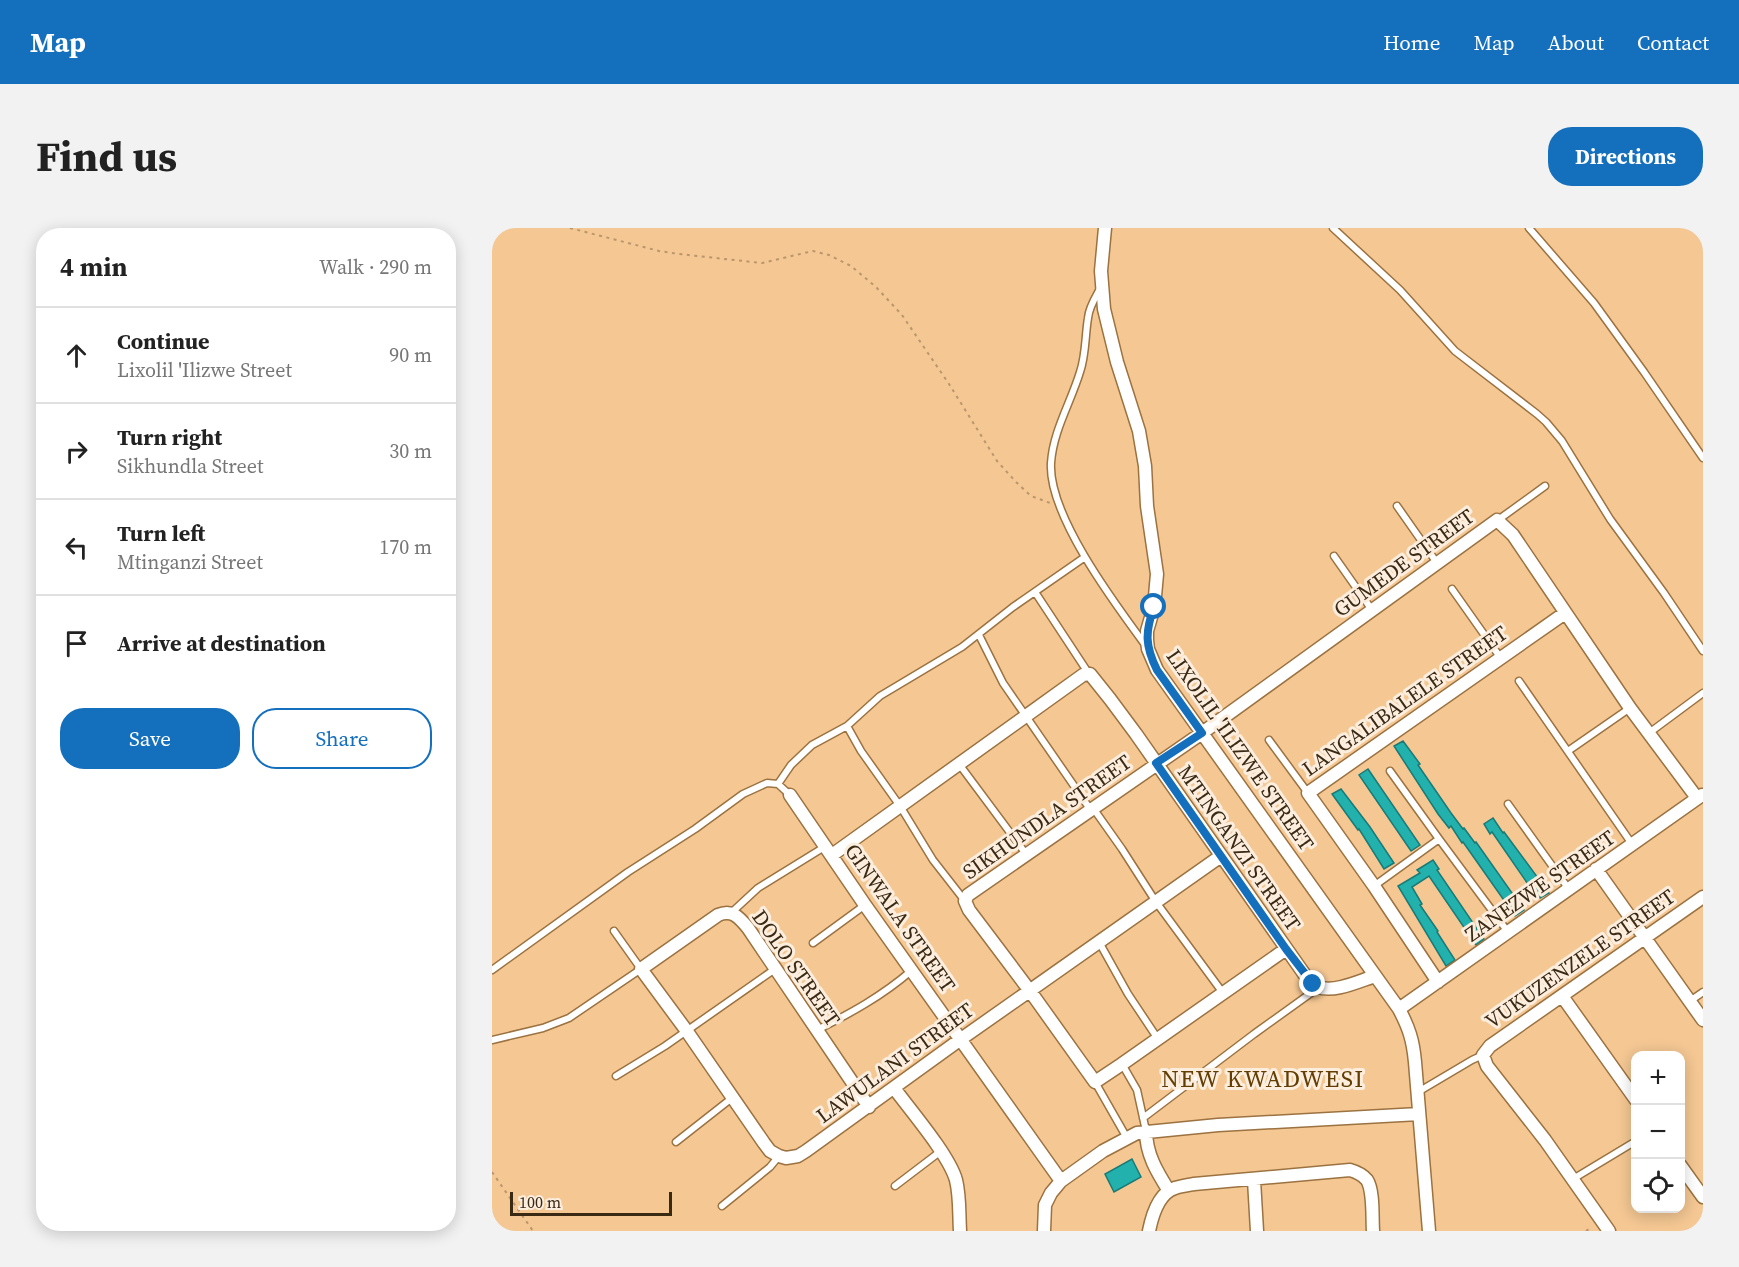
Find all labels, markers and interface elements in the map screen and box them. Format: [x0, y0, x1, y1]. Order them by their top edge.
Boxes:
text: Map [30, 23, 86, 61]
text: Home [1383, 28, 1441, 57]
text: Map [1474, 28, 1515, 57]
text: About [1548, 28, 1604, 57]
text: Contact [1637, 28, 1709, 57]
text: Find us [36, 127, 177, 185]
button: Directions [1548, 127, 1703, 186]
text: 4 min [60, 249, 127, 285]
text: Walk · 290 m [319, 253, 432, 281]
text: Continue [117, 326, 210, 356]
icon: ahead [60, 339, 93, 372]
text: 90 m [389, 341, 432, 369]
text: Lixolil 'Ilizwe Street [117, 356, 292, 384]
text: Turn right [117, 422, 222, 452]
icon: right [60, 435, 93, 468]
text: 30 m [389, 437, 432, 465]
text: Sikhundla Street [117, 452, 263, 480]
street label: GUMEDE STREET [1327, 501, 1480, 624]
text: Turn left [117, 518, 205, 548]
icon: left [60, 531, 93, 564]
text: 170 m [379, 533, 432, 561]
text: Mtinganzi Street [117, 548, 263, 576]
route start [1140, 593, 1166, 619]
street label: LANGALIBALELE STREET [1296, 618, 1513, 783]
icon: arrive [60, 627, 93, 660]
text: Arrive at destination [117, 628, 326, 658]
street label: LIXOLIL 'ILIZWE STREET [1160, 643, 1321, 857]
button: Save [60, 708, 240, 769]
button: Share [252, 708, 432, 769]
street label: SIKHUNDLA STREET [957, 747, 1137, 886]
street label: MTINGANZI STREET [1171, 759, 1308, 937]
street label: ZANEZWE STREET [1459, 823, 1621, 948]
street label: GINWALA STREET [838, 838, 963, 998]
street label: VUKUZENZELE STREET [1479, 882, 1681, 1035]
street label: DOLO STREET [745, 904, 848, 1032]
route end [1299, 970, 1325, 996]
street label: LAWULANI STREET [810, 995, 980, 1130]
map controls [1631, 1051, 1685, 1213]
button: + [1631, 1051, 1685, 1105]
district label: NEW KWADWESI [1161, 1062, 1365, 1095]
button: − [1631, 1105, 1685, 1159]
button: locate [1631, 1159, 1685, 1213]
scale bar [510, 1189, 672, 1216]
text: 100 m [519, 1191, 561, 1213]

